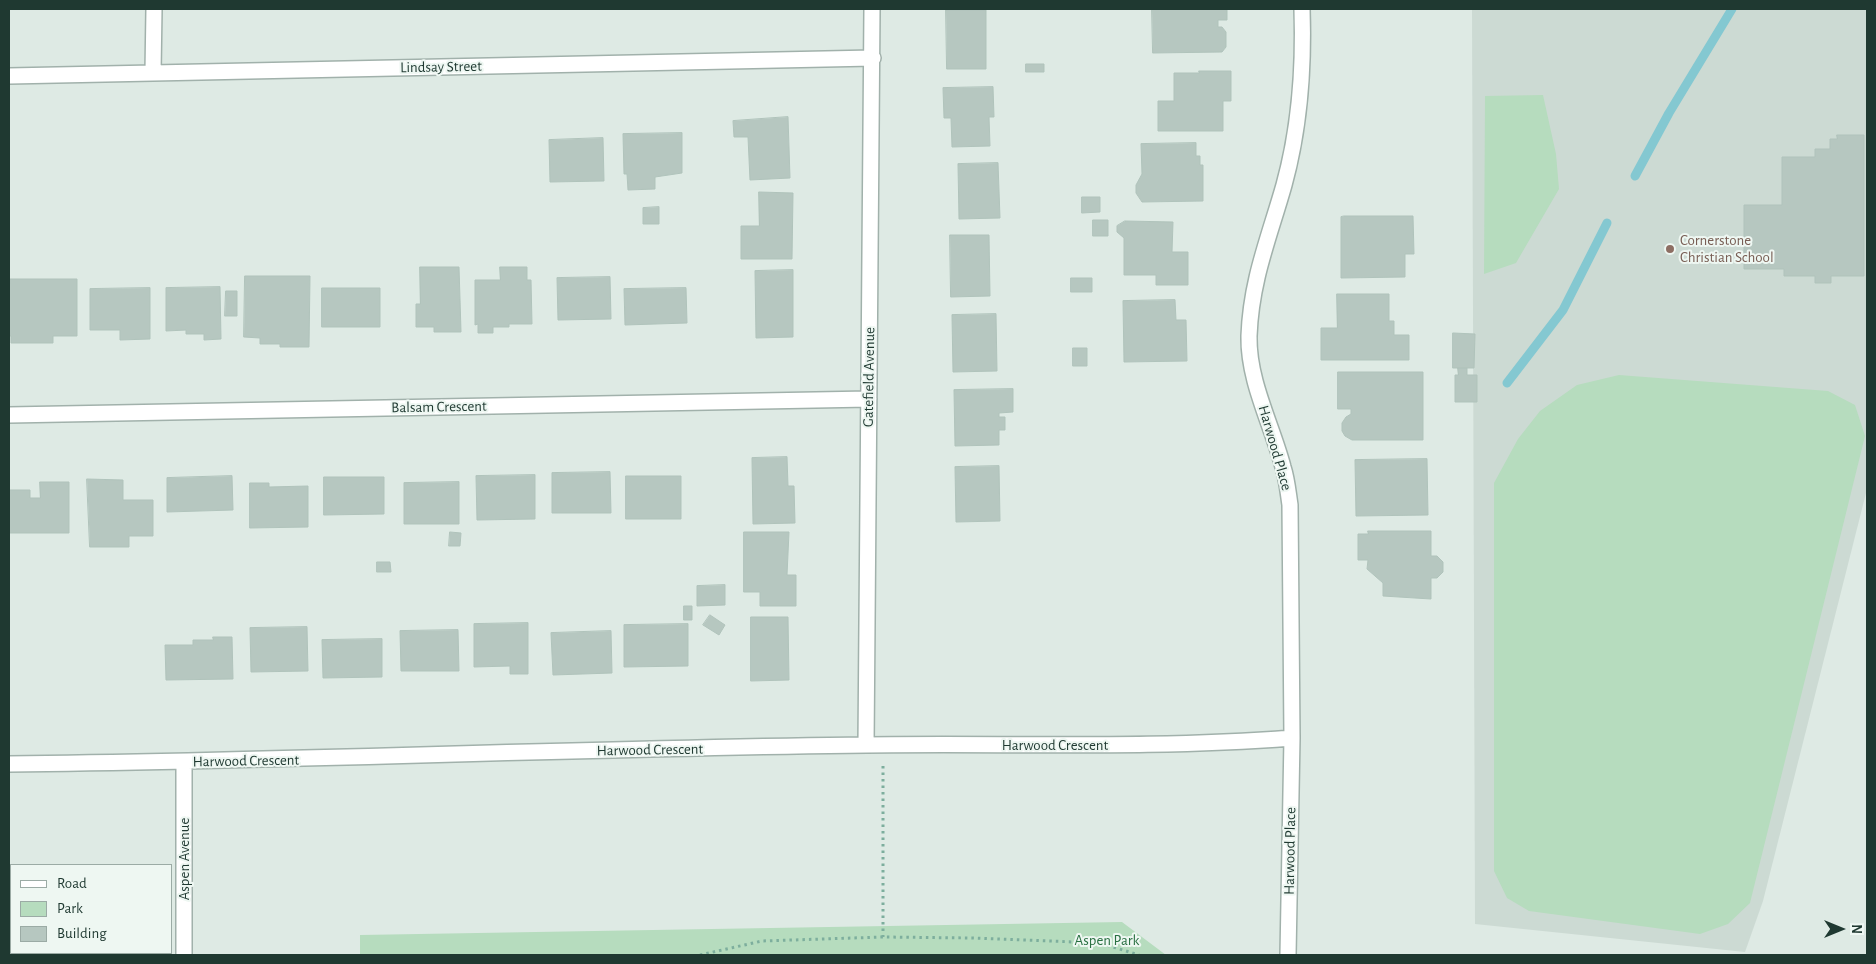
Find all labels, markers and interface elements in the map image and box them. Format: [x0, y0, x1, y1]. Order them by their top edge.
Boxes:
street label: Lindsay Street [400, 57, 482, 77]
place label: Cornerstone Christian School [1680, 231, 1774, 266]
marker: Cornerstone Christian School [1664, 243, 1676, 255]
street label: Gatefield Avenue [859, 327, 879, 427]
street label: Balsam Crescent [391, 397, 487, 417]
street label: Harwood Place [1254, 403, 1296, 493]
street label: Harwood Crescent [1002, 736, 1108, 754]
street label: Harwood Crescent [597, 740, 703, 760]
street label: Harwood Crescent [193, 751, 299, 771]
street label: Harwood Place [1280, 807, 1300, 895]
street label: Aspen Avenue [175, 818, 193, 900]
legend [10, 864, 172, 954]
text: Road [57, 876, 87, 891]
text: Park [57, 901, 83, 916]
north arrow [1816, 904, 1866, 954]
text: N [1849, 924, 1863, 934]
text: Building [57, 926, 107, 941]
park label: Aspen Park [1075, 931, 1139, 949]

